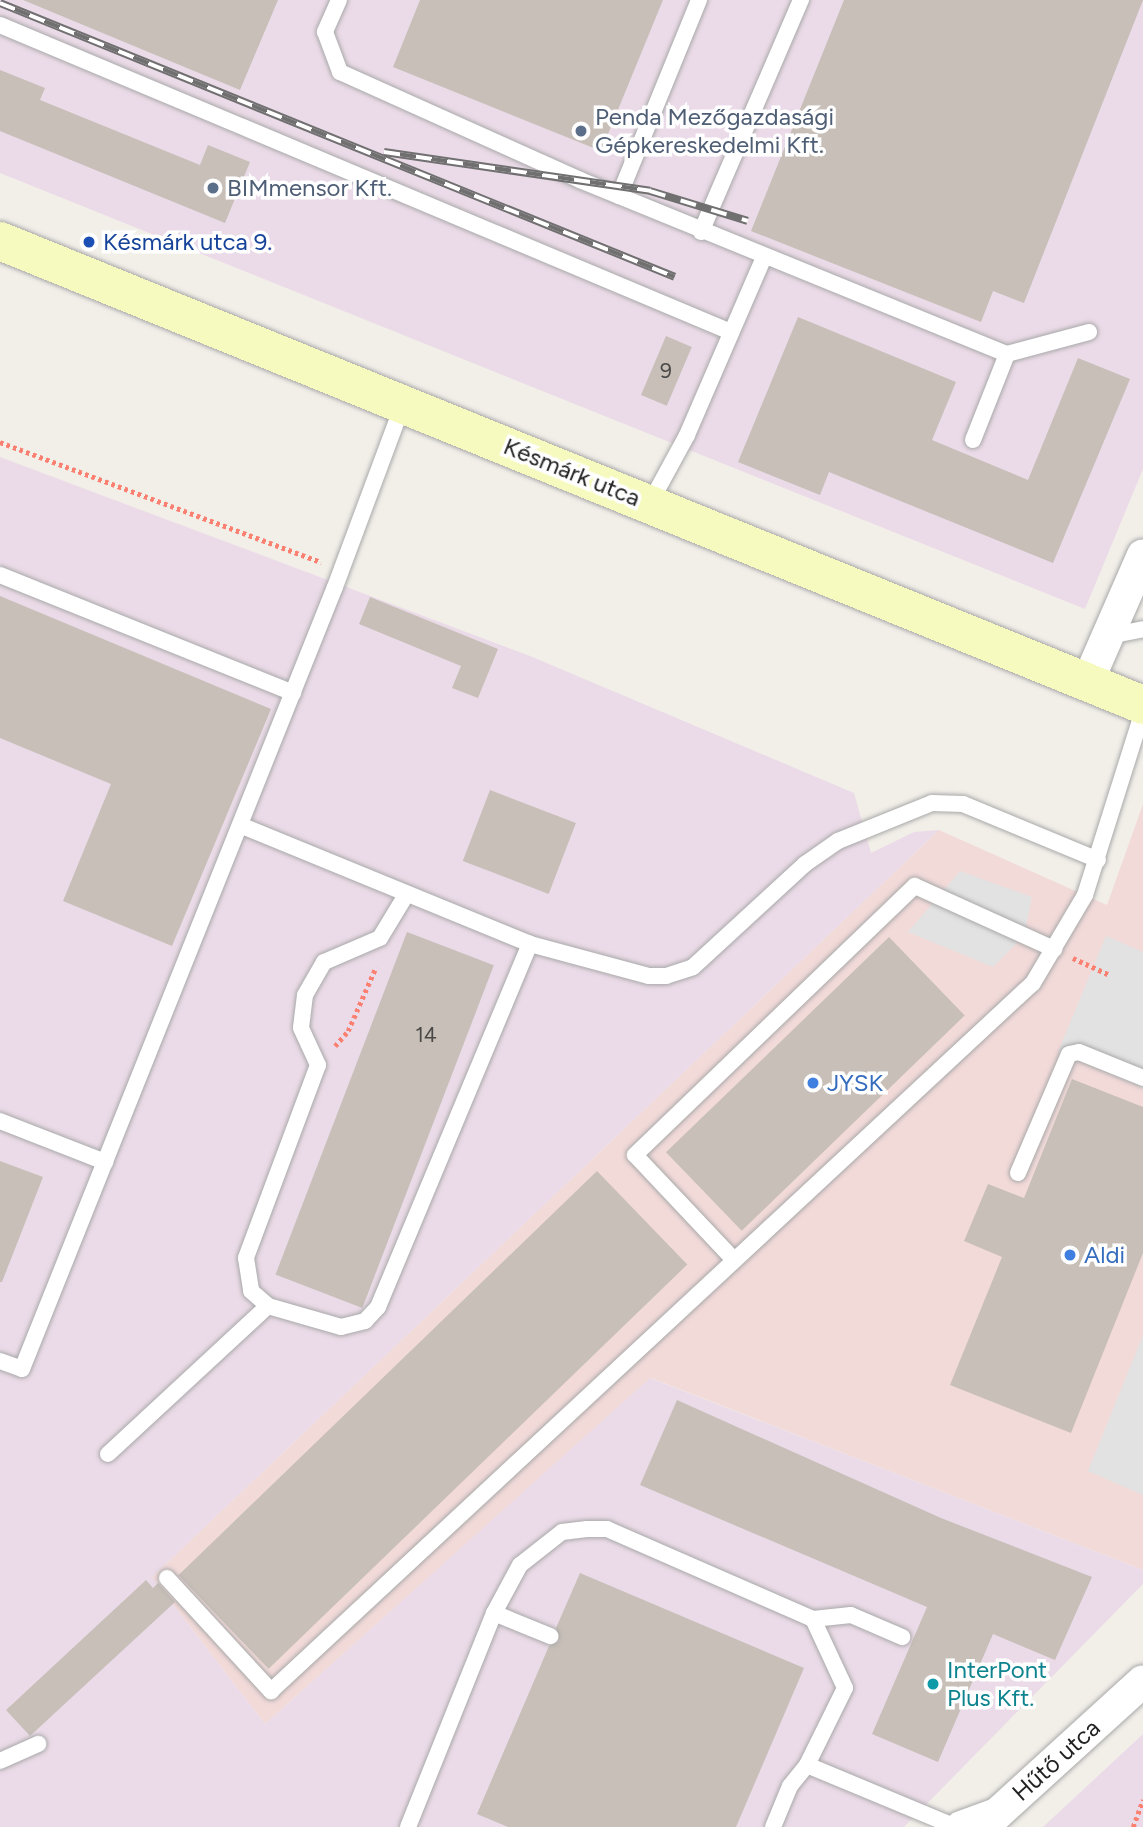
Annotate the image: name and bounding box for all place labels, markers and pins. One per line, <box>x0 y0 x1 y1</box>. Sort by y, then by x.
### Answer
place label: Penda Mezőgazdasági Gépkereskedelmi Kft. <box>595 103 834 159</box>
marker: Penda Mezőgazdasági Gépkereskedelmi Kft. <box>573 123 589 139</box>
place label: BIMmensor Kft. <box>227 174 392 202</box>
marker: BIMmensor Kft. <box>205 180 221 196</box>
place label: Késmárk utca 9. <box>103 228 272 256</box>
marker: Késmárk utca 9. <box>81 234 97 250</box>
place label: JYSK <box>827 1069 883 1097</box>
marker: JYSK <box>805 1075 821 1091</box>
place label: Aldi <box>1084 1241 1125 1269</box>
marker: Aldi <box>1062 1247 1078 1263</box>
place label: InterPont Plus Kft. <box>947 1656 1047 1712</box>
marker: InterPont Plus Kft. <box>925 1676 941 1692</box>

